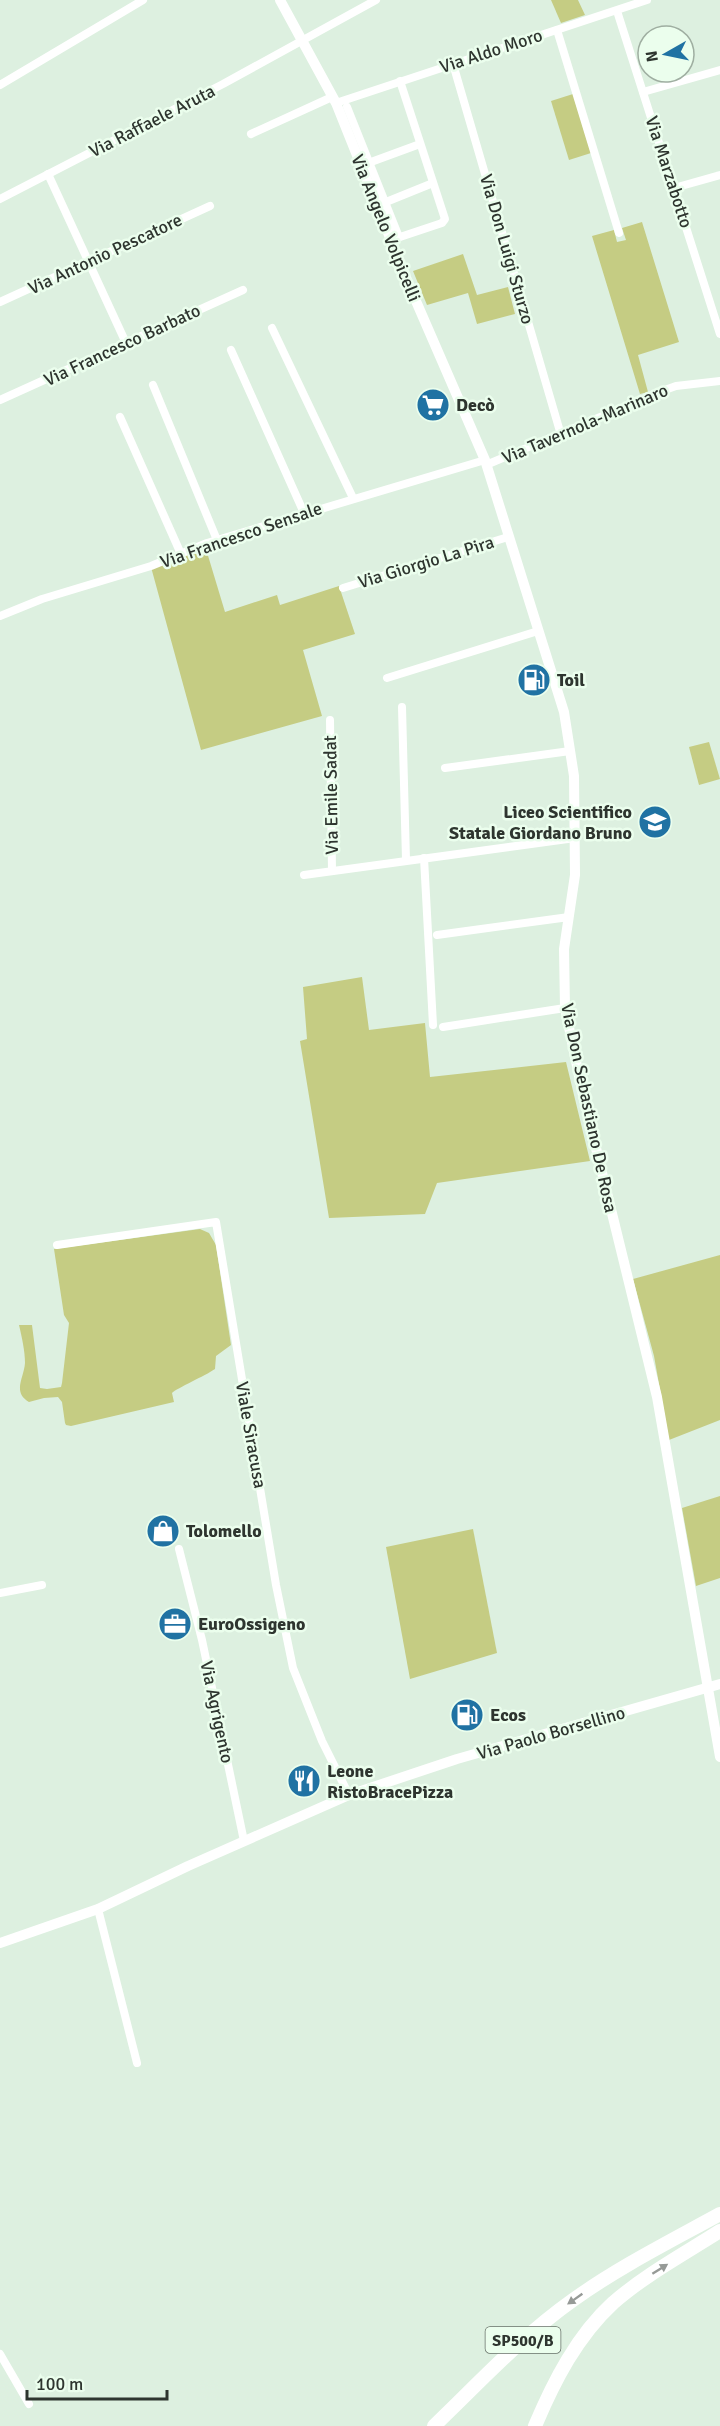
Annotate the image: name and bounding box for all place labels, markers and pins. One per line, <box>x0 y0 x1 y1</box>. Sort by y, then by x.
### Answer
supermarket icon: Decò <box>415 387 451 423</box>
place label: Decò <box>456 394 495 416</box>
fuel station icon: Toil <box>516 662 552 698</box>
place label: Toil <box>557 669 585 691</box>
place label: Liceo Scientifico Statale Giordano Bruno <box>449 801 632 844</box>
school or university icon: Liceo Scientifico Statale Giordano Bruno <box>637 804 673 840</box>
shop icon: Tolomello <box>145 1513 181 1549</box>
place label: Tolomello <box>186 1520 262 1542</box>
office icon: EuroOssigeno <box>157 1606 193 1642</box>
place label: EuroOssigeno <box>198 1613 305 1635</box>
fuel station icon: Ecos <box>449 1697 485 1733</box>
place label: Ecos <box>490 1704 526 1726</box>
place label: Leone RistoBracePizza <box>327 1760 453 1803</box>
restaurant icon: Leone RistoBracePizza <box>286 1763 322 1799</box>

